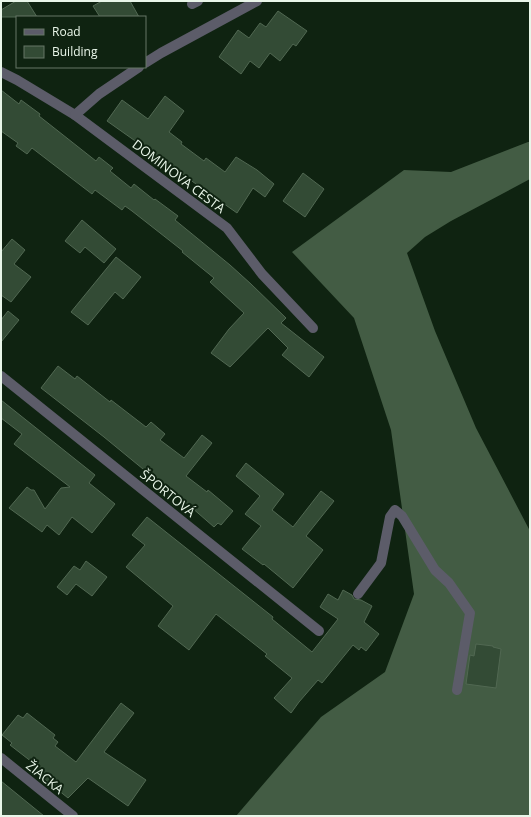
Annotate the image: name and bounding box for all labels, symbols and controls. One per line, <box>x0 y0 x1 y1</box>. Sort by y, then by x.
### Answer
legend <box>16 16 146 68</box>
text: Road <box>52 23 81 40</box>
text: Building <box>52 43 98 60</box>
street label: DOMINOVA CESTA <box>129 135 230 217</box>
street label: ŠPORTOVÁ <box>137 465 200 521</box>
street label: ŽIACKA <box>22 756 68 798</box>

